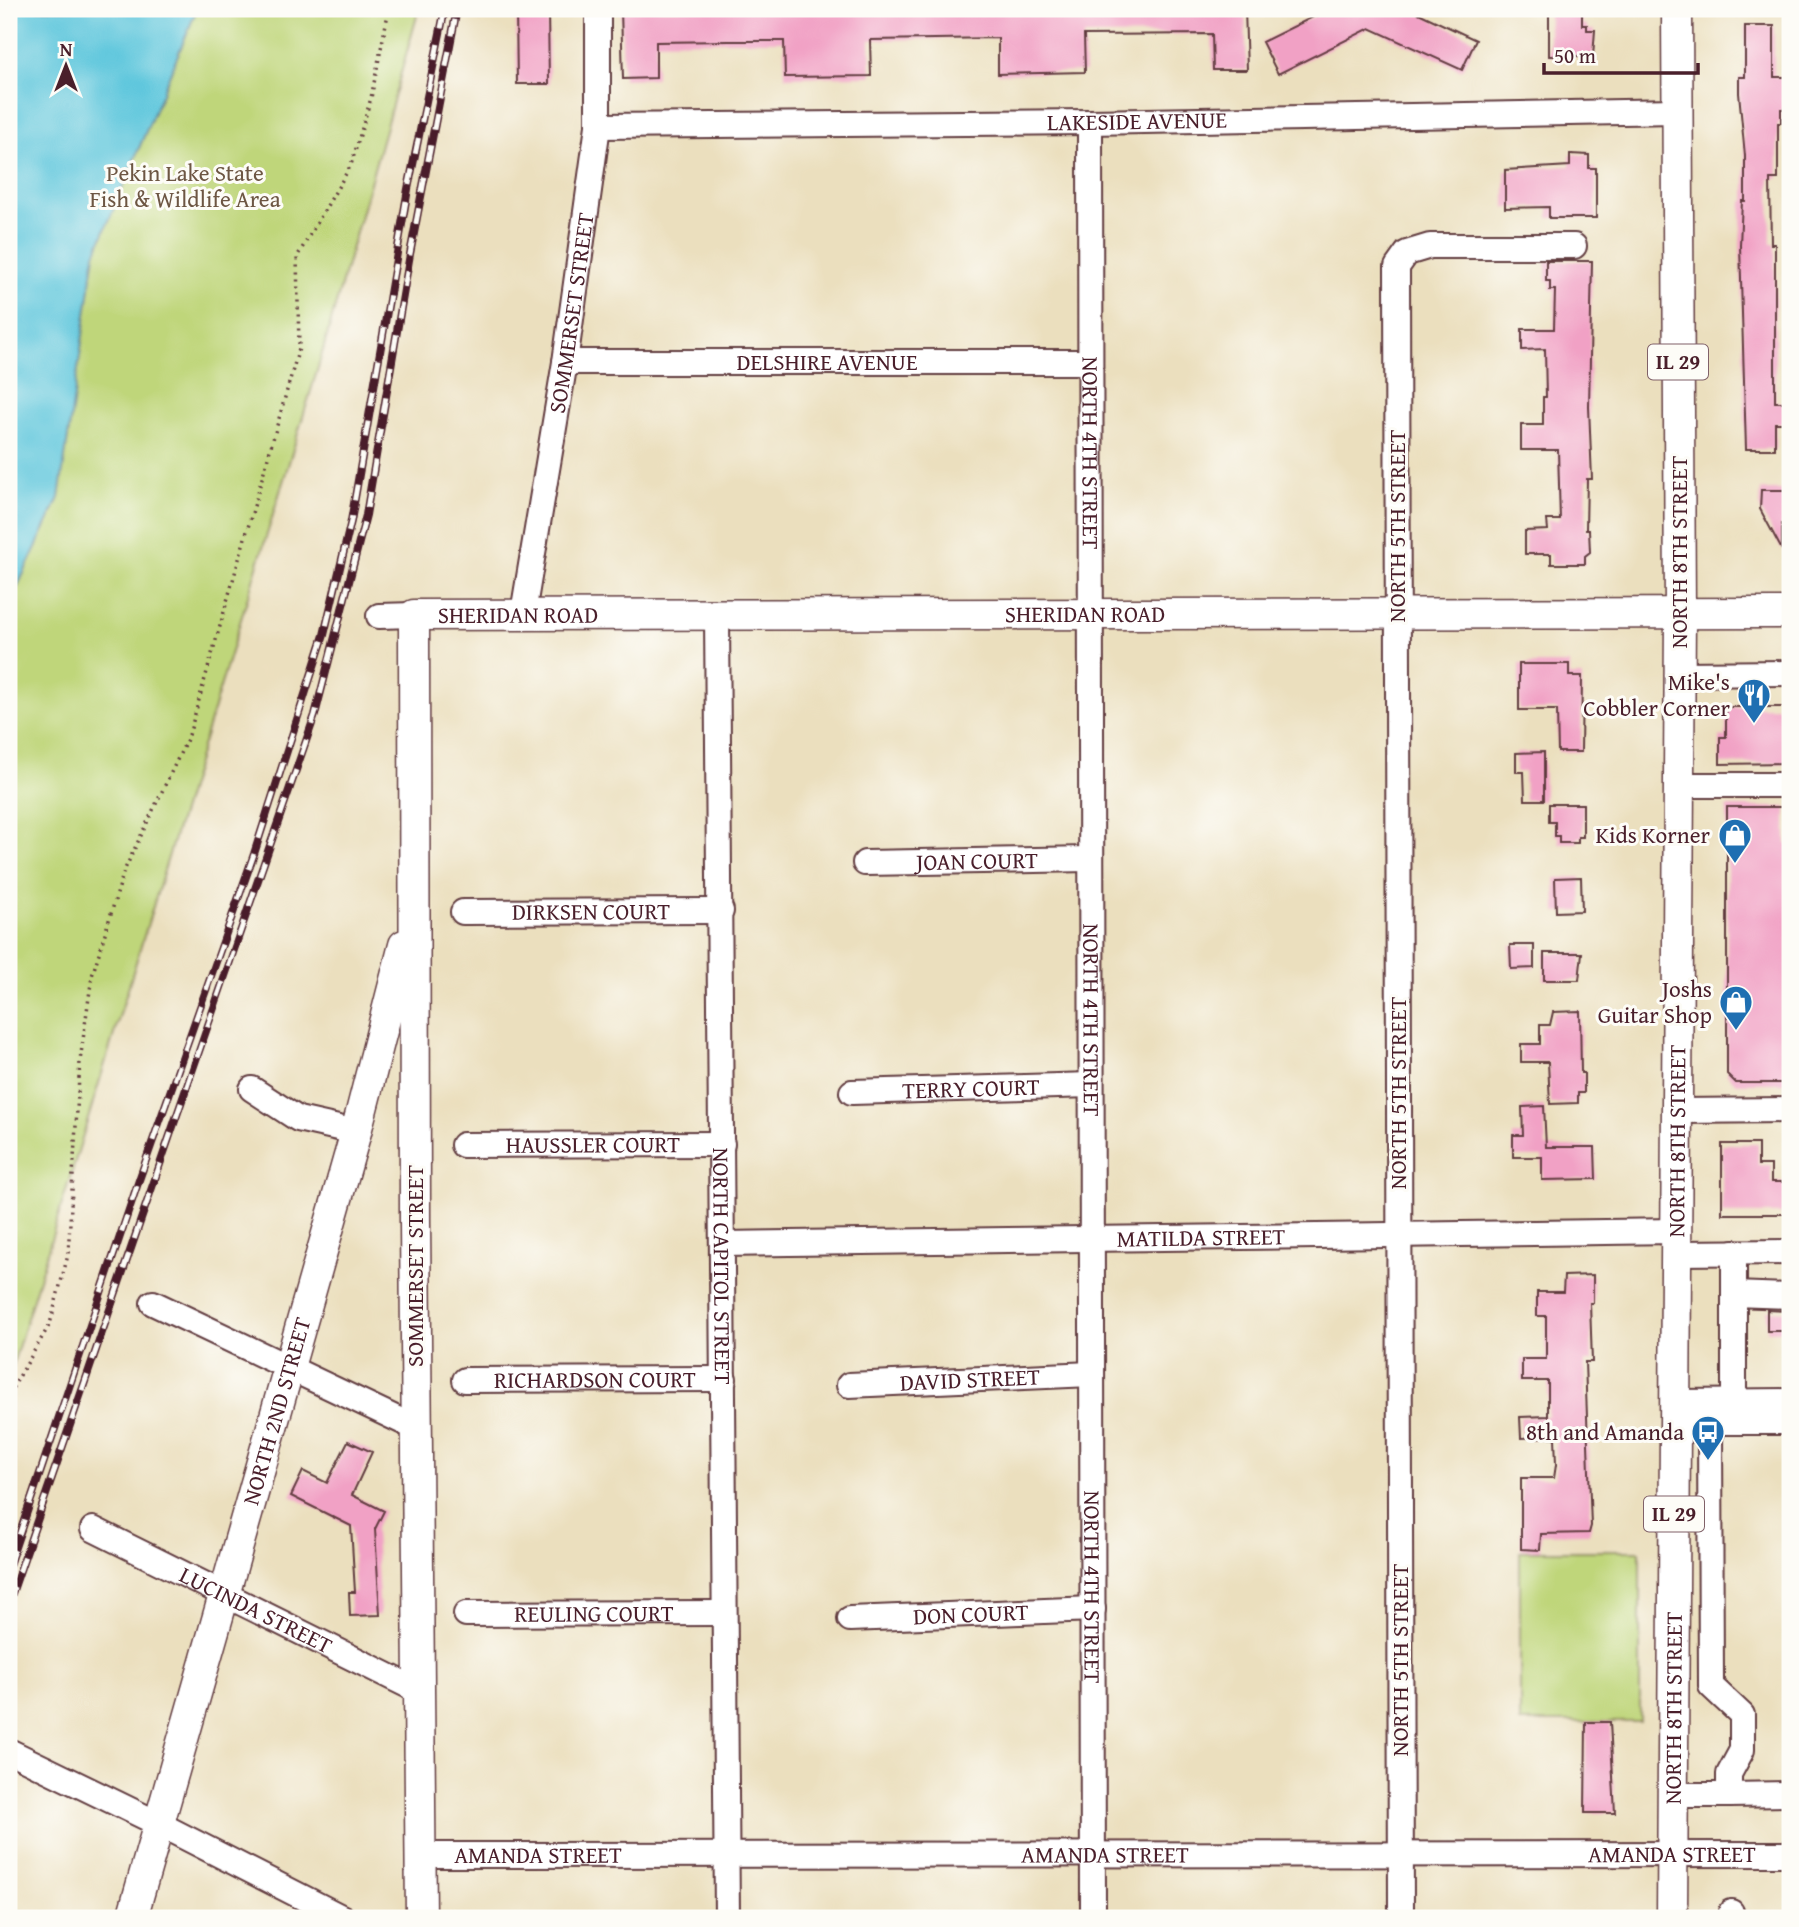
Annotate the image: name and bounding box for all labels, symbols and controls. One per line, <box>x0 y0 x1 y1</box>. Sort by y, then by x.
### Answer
north arrow <box>32 32 102 102</box>
scale bar <box>1544 32 1698 76</box>
text: N <box>60 35 73 63</box>
text: 50 m <box>1554 40 1596 71</box>
street label: LAKESIDE AVENUE <box>1047 102 1227 138</box>
park label: Pekin Lake State Fish & Wildlife Area <box>89 156 281 215</box>
street label: SOMMERSET STREET <box>540 210 602 416</box>
road number: IL 29 <box>1648 344 1708 380</box>
street label: DELSHIRE AVENUE <box>736 345 918 378</box>
street label: NORTH 4TH STREET <box>1074 356 1108 550</box>
street label: NORTH 5TH STREET <box>1380 429 1413 622</box>
street label: NORTH 8TH STREET <box>1662 455 1695 648</box>
street label: SHERIDAN ROAD <box>1005 597 1165 630</box>
street label: SHERIDAN ROAD <box>438 598 598 631</box>
place label: Mike's Cobbler Corner <box>1583 665 1731 724</box>
restaurant icon: Mike's Cobbler Corner <box>1735 676 1773 725</box>
shop icon: Kids Korner <box>1716 816 1754 865</box>
place label: Kids Korner <box>1595 818 1711 851</box>
street label: JOAN COURT <box>913 843 1038 878</box>
street label: DIRKSEN COURT <box>512 894 670 928</box>
street label: NORTH 4TH STREET <box>1075 923 1109 1117</box>
place label: Joshs Guitar Shop <box>1598 972 1712 1031</box>
shop icon: Joshs Guitar Shop <box>1717 983 1755 1032</box>
street label: NORTH 5TH STREET <box>1381 996 1414 1189</box>
street label: NORTH 8TH STREET <box>1659 1044 1693 1238</box>
street label: TERRY COURT <box>902 1070 1040 1107</box>
street label: HAUSSLER COURT <box>506 1127 680 1161</box>
street label: NORTH CAPITOL STREET <box>705 1147 740 1385</box>
street label: SOMMERSET STREET <box>398 1165 431 1367</box>
street label: MATILDA STREET <box>1116 1219 1286 1255</box>
street label: NORTH 2ND STREET <box>234 1313 318 1509</box>
street label: DAVID STREET <box>899 1359 1041 1399</box>
street label: RICHARDSON COURT <box>494 1362 696 1396</box>
bus stop icon: 8th and Amanda <box>1689 1413 1727 1462</box>
place label: 8th and Amanda <box>1526 1415 1684 1448</box>
street label: NORTH 4TH STREET <box>1076 1490 1110 1684</box>
road number: IL 29 <box>1644 1496 1704 1532</box>
street label: LUCINDA STREET <box>174 1558 338 1662</box>
street label: NORTH 5TH STREET <box>1383 1563 1416 1756</box>
street label: DON COURT <box>913 1595 1029 1632</box>
street label: REULING COURT <box>514 1596 674 1630</box>
street label: NORTH 8TH STREET <box>1656 1611 1690 1805</box>
street label: AMANDA STREET <box>1021 1837 1189 1871</box>
street label: AMANDA STREET <box>1588 1837 1756 1870</box>
street label: AMANDA STREET <box>454 1838 622 1871</box>

